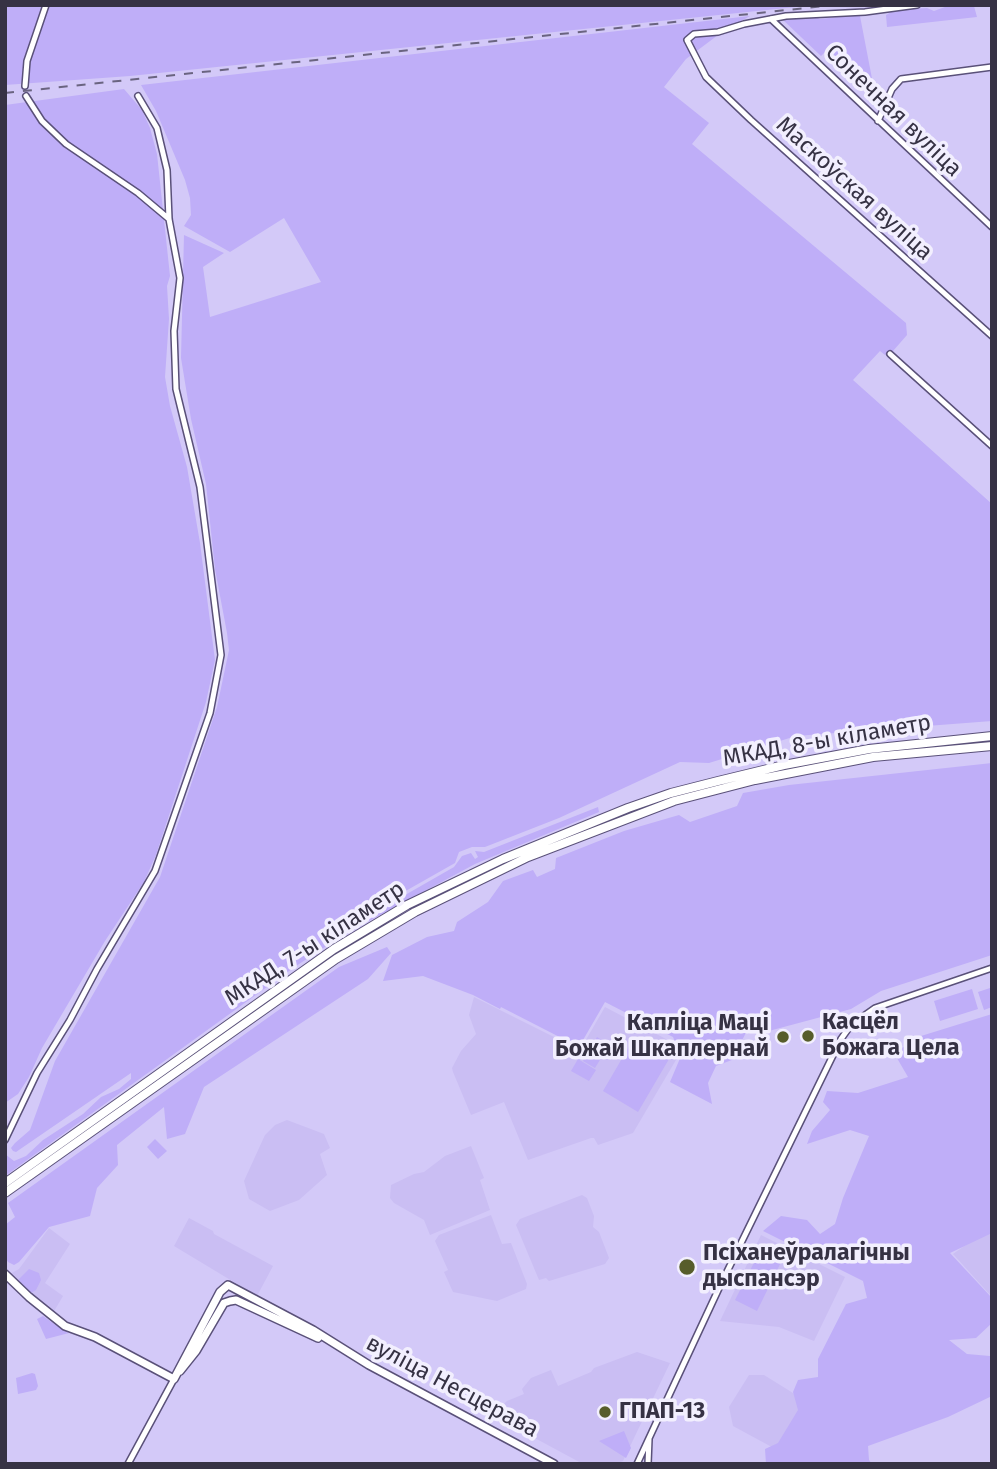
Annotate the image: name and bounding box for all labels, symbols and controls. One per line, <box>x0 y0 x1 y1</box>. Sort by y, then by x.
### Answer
street label: Сонечная вуліца <box>819 39 967 183</box>
street label: Маскоўская вуліца <box>770 112 938 266</box>
street label: МКАД, 8-ы кіламетр <box>721 709 933 773</box>
street label: МКАД, 7-ы кіламетр <box>220 876 410 1012</box>
place label: Касцёл Божага Цела <box>822 1009 960 1063</box>
place label: Капліца Маці Божай Шкаплернай <box>555 1010 769 1064</box>
marker: Касцёл Божага Цела <box>800 1028 816 1044</box>
marker: Капліца Маці Божай Шкаплернай <box>775 1029 791 1045</box>
place label: Псіханеўралагічны дыспансэр <box>703 1240 910 1294</box>
marker: Псіханеўралагічны дыспансэр <box>677 1257 697 1277</box>
street label: вуліца Несцерава <box>361 1330 543 1444</box>
place label: ГПАП-13 <box>619 1398 705 1426</box>
marker: ГПАП-13 <box>597 1404 613 1420</box>

